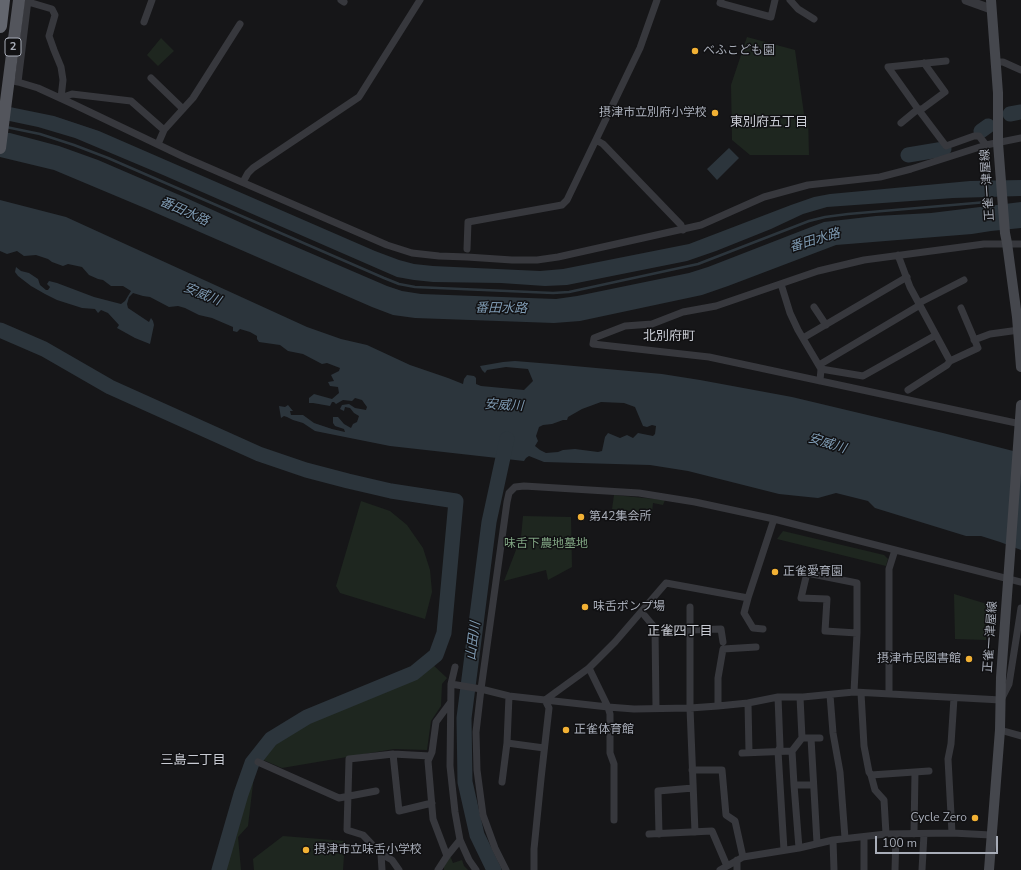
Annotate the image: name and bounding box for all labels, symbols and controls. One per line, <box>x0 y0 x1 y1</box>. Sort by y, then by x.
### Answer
road number: 2 <box>5 38 21 56</box>
place label: べふこども園 <box>703 44 775 58</box>
marker: べふこども園 <box>690 46 700 56</box>
place label: 摂津市立別府小学校 <box>599 106 707 120</box>
marker: 摂津市立別府小学校 <box>710 108 720 118</box>
district label: 東別府五丁目 <box>730 115 808 131</box>
street label: 正雀一津屋線 <box>978 149 998 221</box>
water label: 番田水路 <box>157 194 211 230</box>
water label: 番田水路 <box>788 226 842 256</box>
water label: 安威川 <box>181 280 223 310</box>
water label: 番田水路 <box>475 301 527 317</box>
district label: 北別府町 <box>643 329 695 345</box>
water label: 安威川 <box>484 397 524 415</box>
water label: 安威川 <box>806 431 848 457</box>
place label: 第42集会所 <box>589 510 651 524</box>
marker: 第42集会所 <box>576 512 586 522</box>
park label: 味舌下農地墓地 <box>504 537 588 551</box>
place label: 正雀愛育園 <box>783 565 843 579</box>
marker: 正雀愛育園 <box>770 567 780 577</box>
place label: 味舌ポンプ場 <box>593 600 665 614</box>
street label: 正雀一津屋線 <box>981 601 1001 673</box>
marker: 味舌ポンプ場 <box>580 602 590 612</box>
water label: 山田川 <box>464 621 484 661</box>
district label: 正雀四丁目 <box>648 624 712 640</box>
place label: 摂津市民図書館 <box>877 652 961 666</box>
marker: 摂津市民図書館 <box>964 654 974 664</box>
place label: 正雀体育館 <box>574 723 634 737</box>
marker: 正雀体育館 <box>561 725 571 735</box>
district label: 三島二丁目 <box>161 753 225 769</box>
place label: Cycle Zero <box>910 811 967 825</box>
marker: Cycle Zero <box>970 813 980 823</box>
scale bar <box>877 828 1000 854</box>
text: 100 m <box>882 835 917 851</box>
place label: 摂津市立味舌小学校 <box>314 843 422 857</box>
marker: 摂津市立味舌小学校 <box>301 845 311 855</box>

